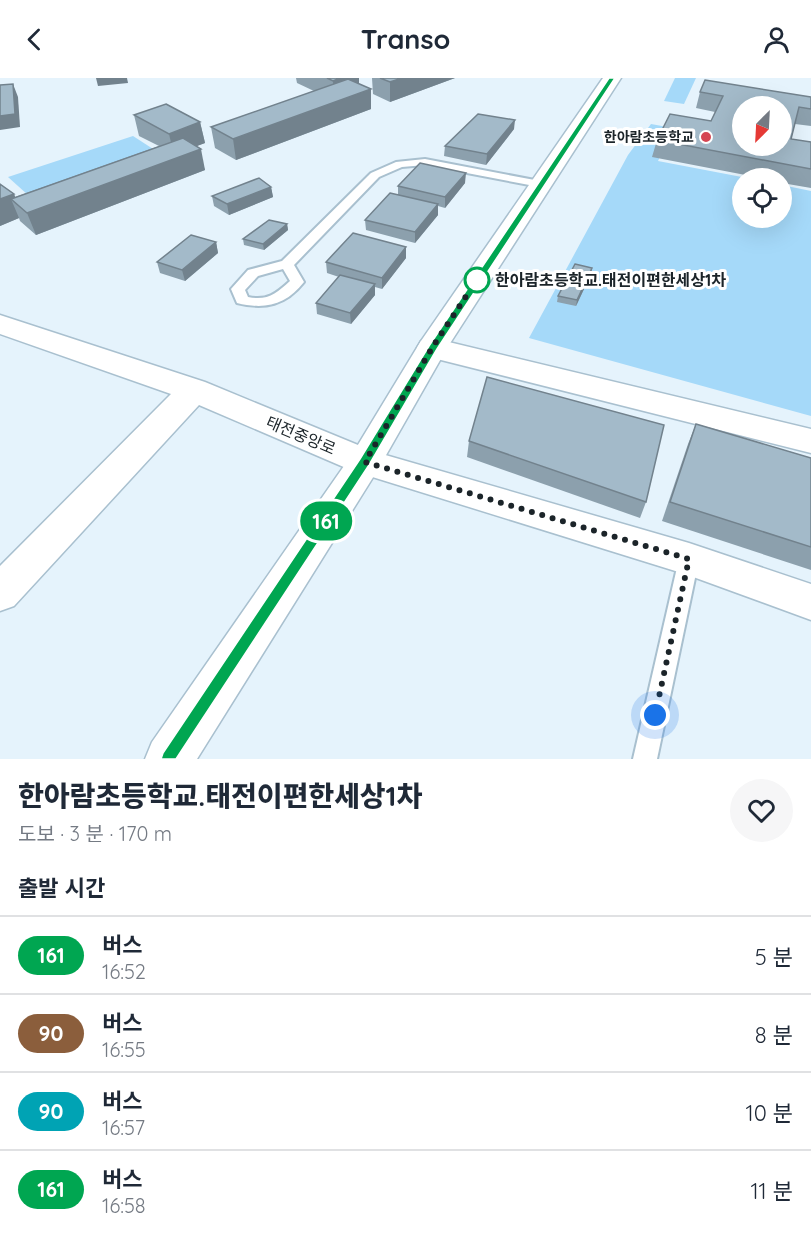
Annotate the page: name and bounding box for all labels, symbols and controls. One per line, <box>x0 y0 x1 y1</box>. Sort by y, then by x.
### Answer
text: Transo <box>361 22 450 56</box>
icon: back <box>18 23 51 56</box>
icon: person <box>760 23 793 56</box>
north arrow <box>732 96 792 156</box>
map controls <box>732 96 792 228</box>
place label: 한아람초등학교 <box>604 128 694 146</box>
marker: 한아람초등학교 <box>699 130 713 144</box>
button: locate <box>732 168 792 228</box>
marker: 한아람초등학교.태전이편한세상1차 <box>464 267 490 293</box>
place label: 한아람초등학교.태전이편한세상1차 <box>495 270 726 290</box>
street label: 태전중앙로 <box>263 411 339 459</box>
line badge: 161 <box>292 502 360 540</box>
text: 161 <box>312 508 340 534</box>
your location <box>640 700 670 730</box>
text: 한아람초등학교.태전이편한세상1차 <box>18 778 422 813</box>
button: heart <box>730 779 793 842</box>
text: 도보 · 3 분 · 170 m <box>18 821 172 846</box>
text: 출발 시간 <box>18 874 105 902</box>
text: 버스 <box>102 931 142 959</box>
text: 161 <box>37 942 65 968</box>
text: 5 분 <box>755 943 793 971</box>
text: 16:52 <box>102 959 146 984</box>
text: 버스 <box>102 1009 142 1037</box>
text: 90 <box>39 1020 63 1046</box>
text: 8 분 <box>755 1021 793 1049</box>
text: 16:55 <box>102 1037 146 1062</box>
text: 버스 <box>102 1087 142 1115</box>
text: 90 <box>39 1098 63 1124</box>
text: 10 분 <box>746 1099 793 1127</box>
text: 16:57 <box>102 1115 145 1140</box>
text: 버스 <box>102 1165 142 1193</box>
text: 161 <box>37 1176 65 1202</box>
text: 11 분 <box>750 1177 793 1205</box>
text: 16:58 <box>102 1193 146 1218</box>

